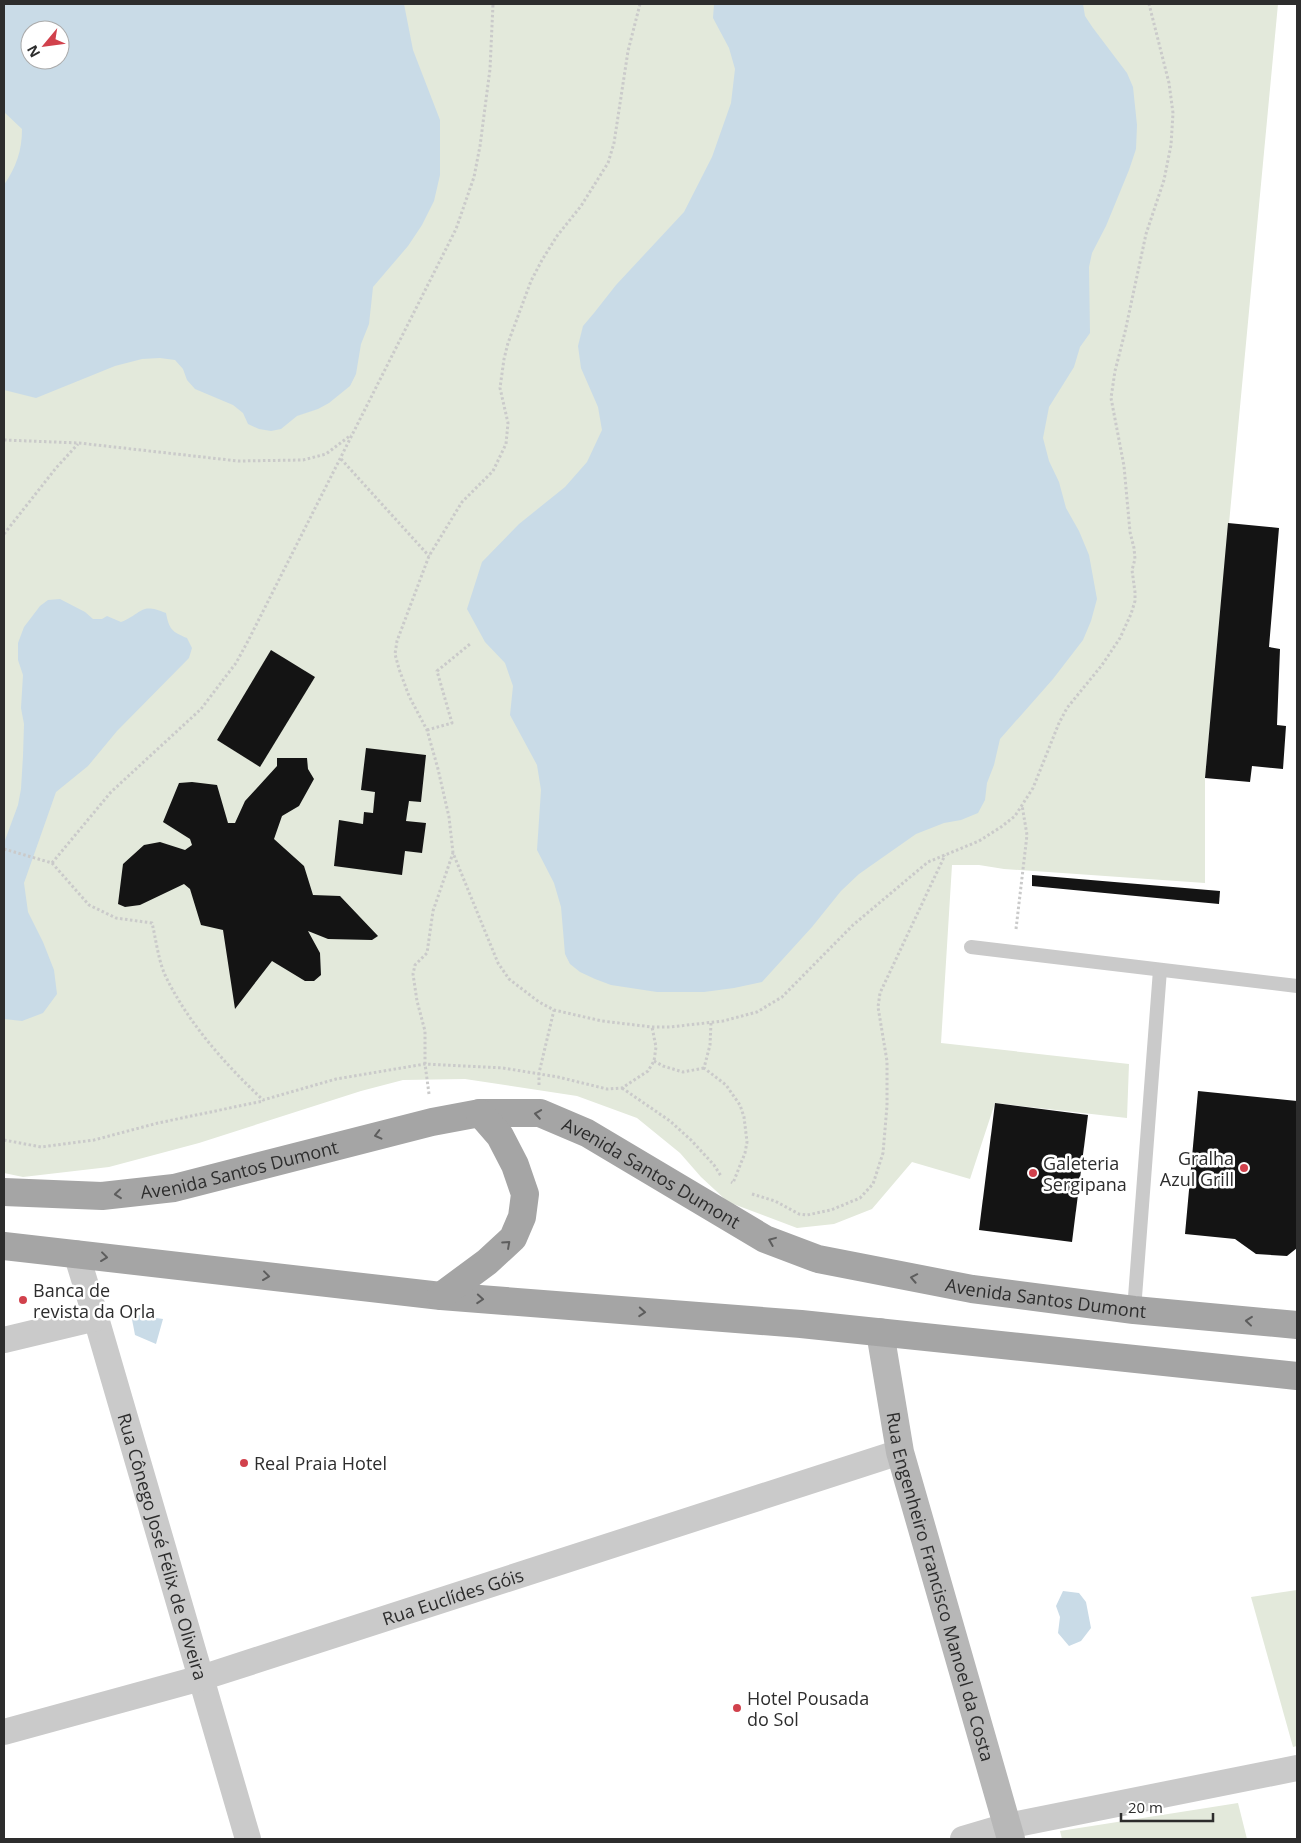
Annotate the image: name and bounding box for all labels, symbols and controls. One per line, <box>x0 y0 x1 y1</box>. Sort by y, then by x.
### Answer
north arrow <box>20 20 70 70</box>
text: N <box>22 42 44 61</box>
one-way arrow <box>534 1110 543 1120</box>
street label: Avenida Santos Dumont <box>558 1112 745 1234</box>
one-way arrow <box>375 1130 383 1140</box>
street label: Avenida Santos Dumont <box>139 1135 340 1204</box>
place label: Gralha Azul Grill <box>1160 1146 1234 1191</box>
place label: Galeteria Sergipana <box>1043 1151 1127 1196</box>
marker: Gralha Azul Grill <box>1238 1162 1250 1174</box>
marker: Galeteria Sergipana <box>1027 1167 1039 1179</box>
one-way arrow <box>114 1188 122 1199</box>
one-way arrow <box>768 1237 777 1248</box>
one-way arrow <box>501 1241 510 1250</box>
one-way arrow <box>101 1251 109 1262</box>
one-way arrow <box>262 1270 270 1281</box>
street label: Avenida Santos Dumont <box>944 1272 1147 1323</box>
one-way arrow <box>910 1273 919 1284</box>
place label: Banca de revista da Orla <box>33 1278 155 1323</box>
marker: Banca de revista da Orla <box>17 1294 29 1306</box>
one-way arrow <box>476 1294 484 1305</box>
one-way arrow <box>638 1306 646 1317</box>
one-way arrow <box>1244 1316 1252 1327</box>
street label: Rua Cônego José Félix de Oliveira <box>112 1410 213 1683</box>
street label: Rua Engenheiro Francisco Manoel da Costa <box>882 1410 1000 1764</box>
place label: Real Praia Hotel <box>254 1451 387 1475</box>
marker: Real Praia Hotel <box>238 1457 250 1469</box>
street label: Rua Euclídes Góis <box>379 1563 527 1631</box>
place label: Hotel Pousada do Sol <box>747 1686 869 1731</box>
marker: Hotel Pousada do Sol <box>731 1702 743 1714</box>
scale bar <box>1121 1790 1214 1822</box>
text: 20 m <box>1128 1797 1163 1817</box>

